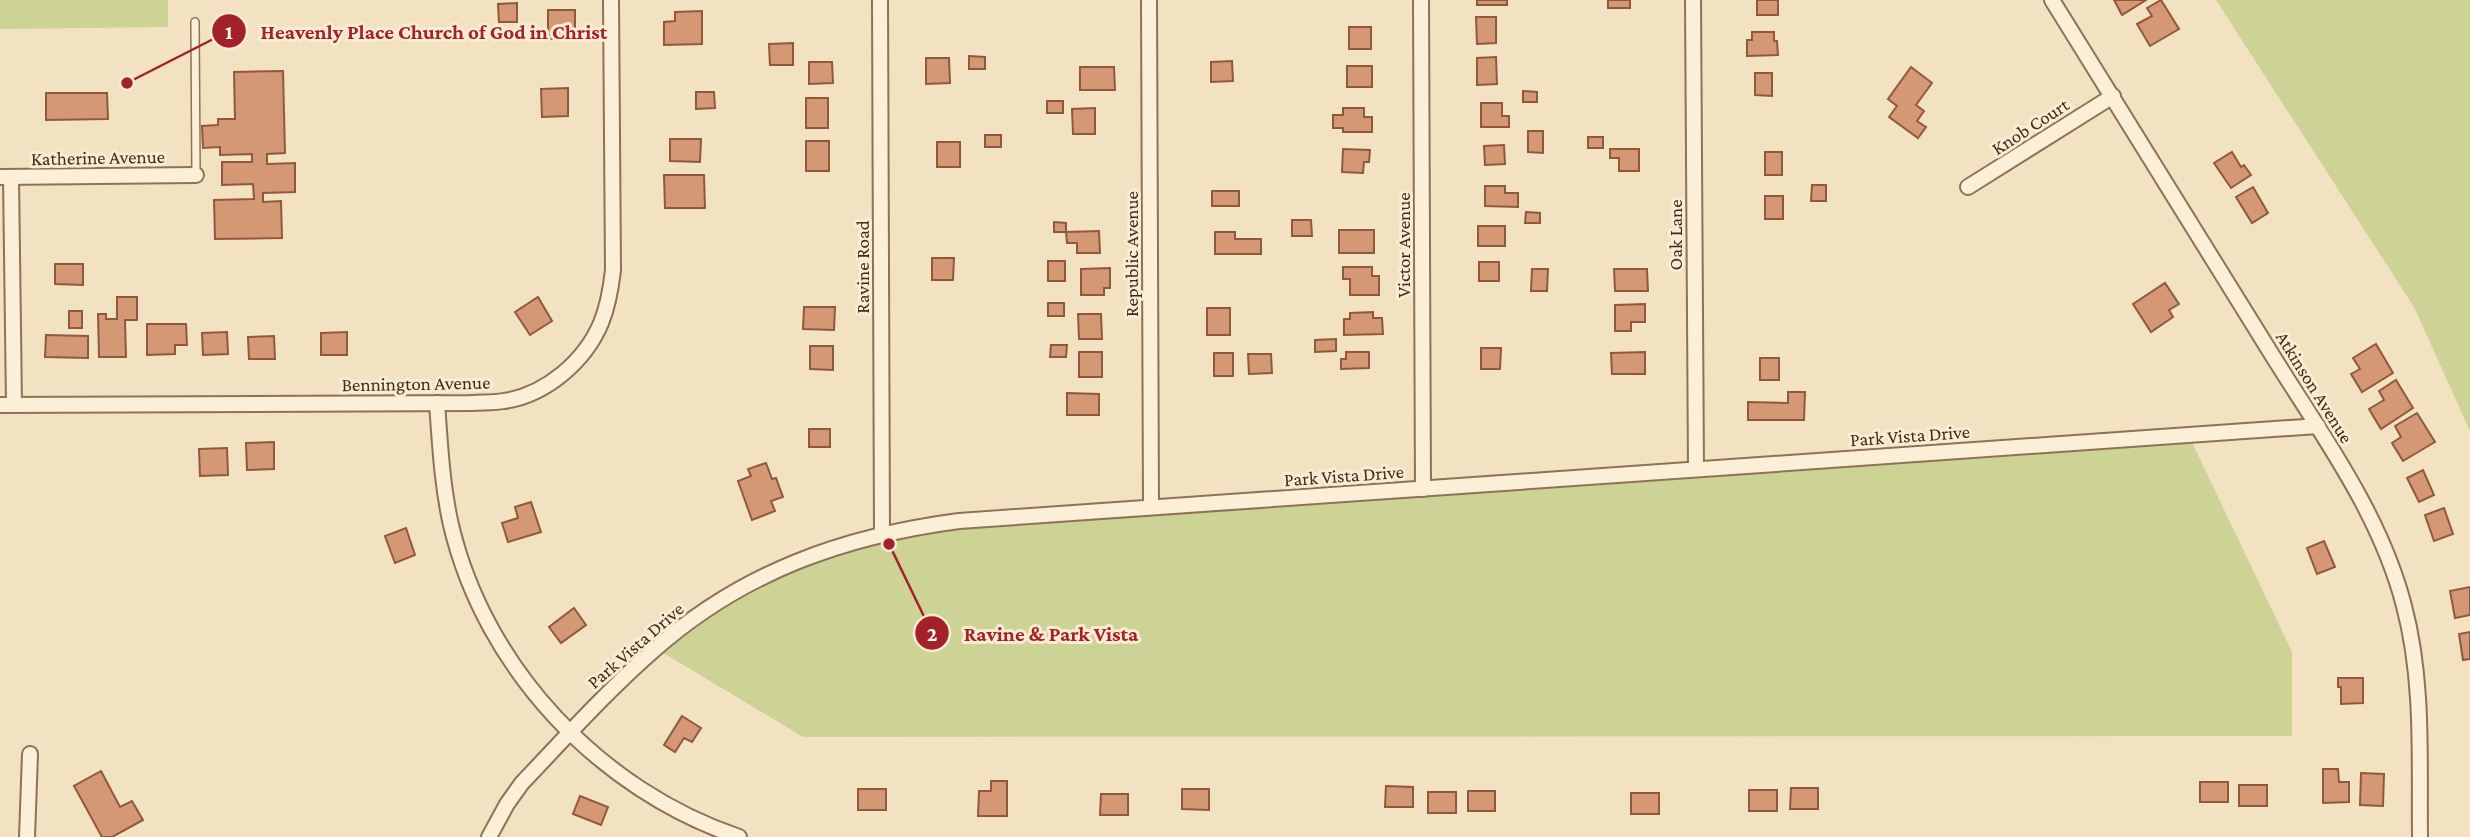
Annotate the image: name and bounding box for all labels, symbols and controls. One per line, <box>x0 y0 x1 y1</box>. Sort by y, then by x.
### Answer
callout: Heavenly Place Church of God in Christ <box>212 10 621 52</box>
text: 1 <box>225 20 233 44</box>
text: Heavenly Place Church of God in Christ <box>261 20 608 44</box>
street label: Knob Court <box>1988 93 2073 159</box>
street label: Katherine Avenue <box>31 146 165 169</box>
street label: Republic Avenue <box>1121 191 1142 317</box>
street label: Victor Avenue <box>1393 192 1414 298</box>
street label: Oak Lane <box>1665 200 1686 271</box>
street label: Ravine Road <box>852 220 873 314</box>
street label: Atkinson Avenue <box>2272 328 2357 447</box>
street label: Bennington Avenue <box>341 372 491 395</box>
street label: Park Vista Drive <box>1849 421 1971 450</box>
street label: Park Vista Drive <box>1283 461 1405 490</box>
street label: Park Vista Drive <box>583 598 688 693</box>
callout: Ravine & Park Vista <box>914 612 1152 654</box>
text: 2 <box>927 622 938 646</box>
text: Ravine & Park Vista <box>964 622 1139 646</box>

